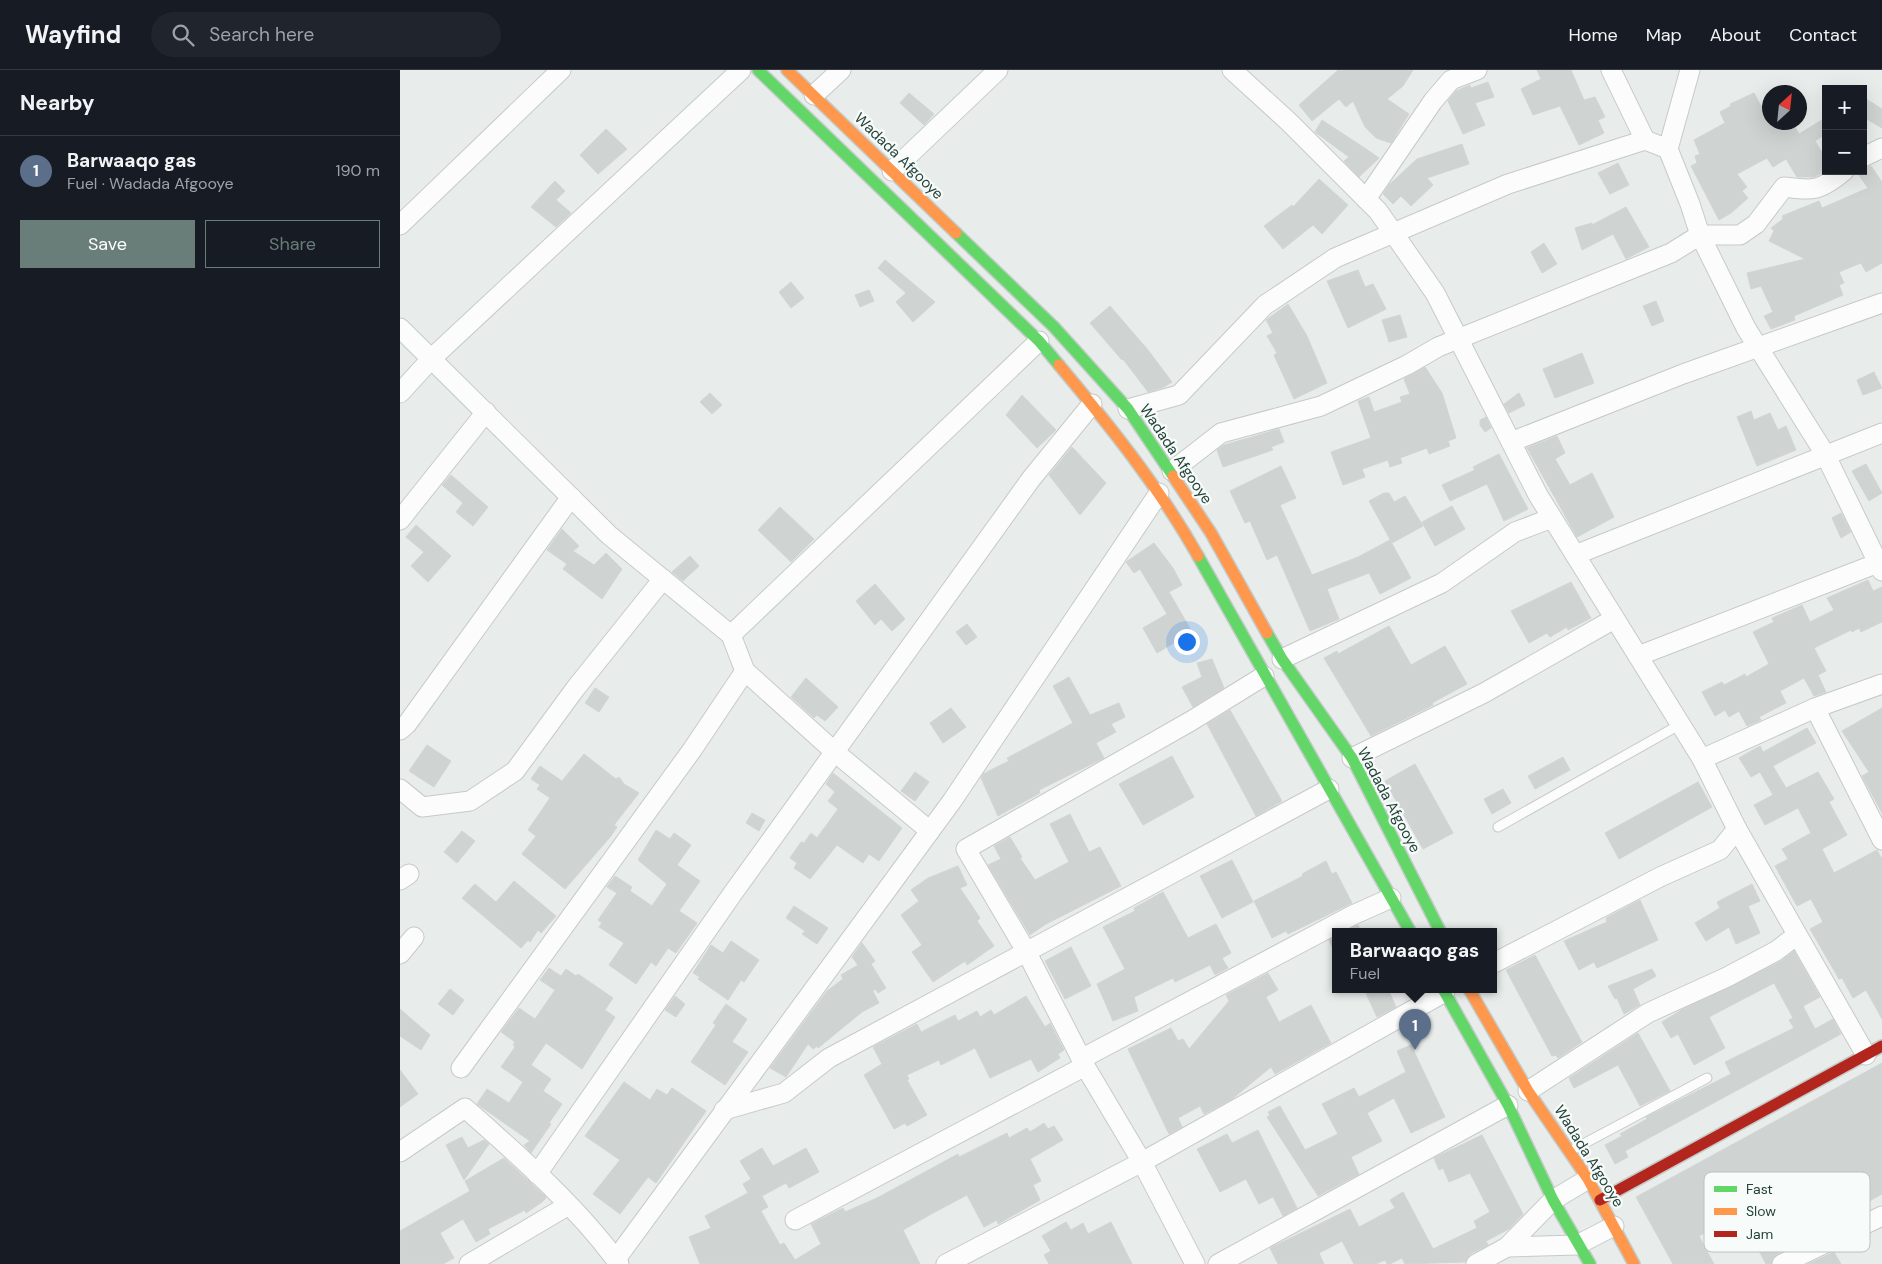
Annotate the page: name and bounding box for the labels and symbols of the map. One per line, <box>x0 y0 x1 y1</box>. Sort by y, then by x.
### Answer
north arrow <box>1762 85 1807 130</box>
street label: Wadada Afgooye <box>850 108 948 204</box>
street label: Wadada Afgooye <box>1135 400 1217 508</box>
your location <box>1174 629 1200 655</box>
street label: Wadada Afgooye <box>1353 744 1425 856</box>
pin: 1 <box>1399 1009 1431 1050</box>
street label: Wadada Afgooye <box>1550 1101 1628 1211</box>
legend <box>1704 1172 1870 1252</box>
text: Fast <box>1746 1180 1773 1198</box>
text: Slow <box>1746 1202 1776 1220</box>
text: Jam <box>1746 1225 1773 1243</box>

